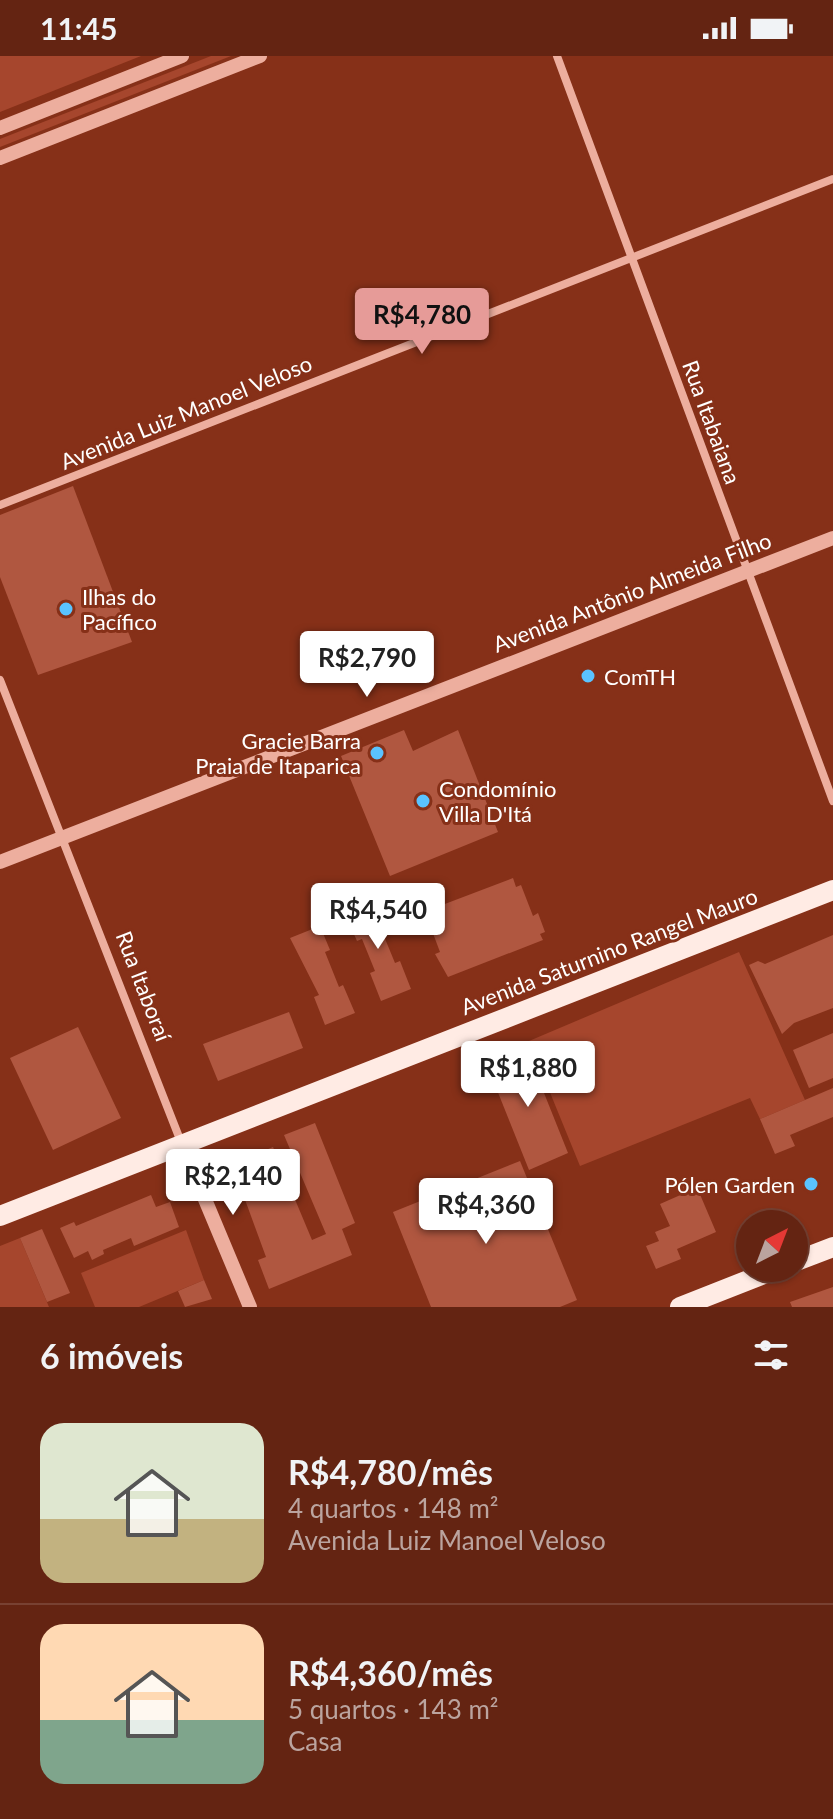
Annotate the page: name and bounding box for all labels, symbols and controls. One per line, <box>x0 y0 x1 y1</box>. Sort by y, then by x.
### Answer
text: 11:45 <box>40 10 117 46</box>
pin: R$4,780 <box>348 288 496 356</box>
text: R$4,780 <box>373 298 471 330</box>
street label: Avenida Luiz Manoel Veloso <box>56 349 316 475</box>
street label: Rua Itabaiana <box>677 357 747 487</box>
street label: Avenida Antônio Almeida Filho <box>489 526 775 658</box>
place label: Ilhas do Pacífico <box>82 583 157 635</box>
marker: Ilhas do Pacífico <box>57 600 75 618</box>
pin: R$2,790 <box>293 631 441 699</box>
text: R$2,790 <box>318 641 416 673</box>
place label: ComTH <box>604 663 676 690</box>
marker: ComTH <box>579 667 597 685</box>
place label: Gracie Barra Praia de Itaparica <box>195 727 361 779</box>
marker: Gracie Barra Praia de Itaparica <box>368 744 386 762</box>
place label: Condomínio Villa D'Itá <box>439 775 556 827</box>
marker: Condomínio Villa D'Itá <box>414 792 432 810</box>
street label: Avenida Saturnino Rangel Mauro <box>457 882 761 1020</box>
pin: R$4,540 <box>304 883 452 951</box>
text: R$4,540 <box>329 893 427 925</box>
street label: Rua Itaboraí <box>111 927 178 1045</box>
pin: R$1,880 <box>454 1041 602 1109</box>
text: R$1,880 <box>479 1051 577 1083</box>
pin: R$2,140 <box>159 1149 307 1217</box>
text: R$2,140 <box>184 1159 282 1191</box>
place label: Pólen Garden <box>664 1171 795 1198</box>
marker: Pólen Garden <box>802 1175 820 1193</box>
pin: R$4,360 <box>412 1178 560 1246</box>
text: R$4,360 <box>437 1188 535 1220</box>
north arrow <box>736 1210 808 1282</box>
map controls <box>736 1210 808 1282</box>
icon: filters <box>749 1333 793 1377</box>
text: 6 imóveis <box>40 1335 183 1376</box>
text: R$4,780/mês <box>288 1451 493 1492</box>
icon: home <box>104 1455 200 1551</box>
text: 4 quartos · 148 m² <box>288 1492 498 1524</box>
text: Avenida Luiz Manoel Veloso <box>288 1524 606 1556</box>
text: R$4,360/mês <box>288 1652 493 1693</box>
icon: home <box>104 1656 200 1752</box>
text: 5 quartos · 143 m² <box>288 1693 498 1725</box>
text: Casa <box>288 1725 342 1757</box>

